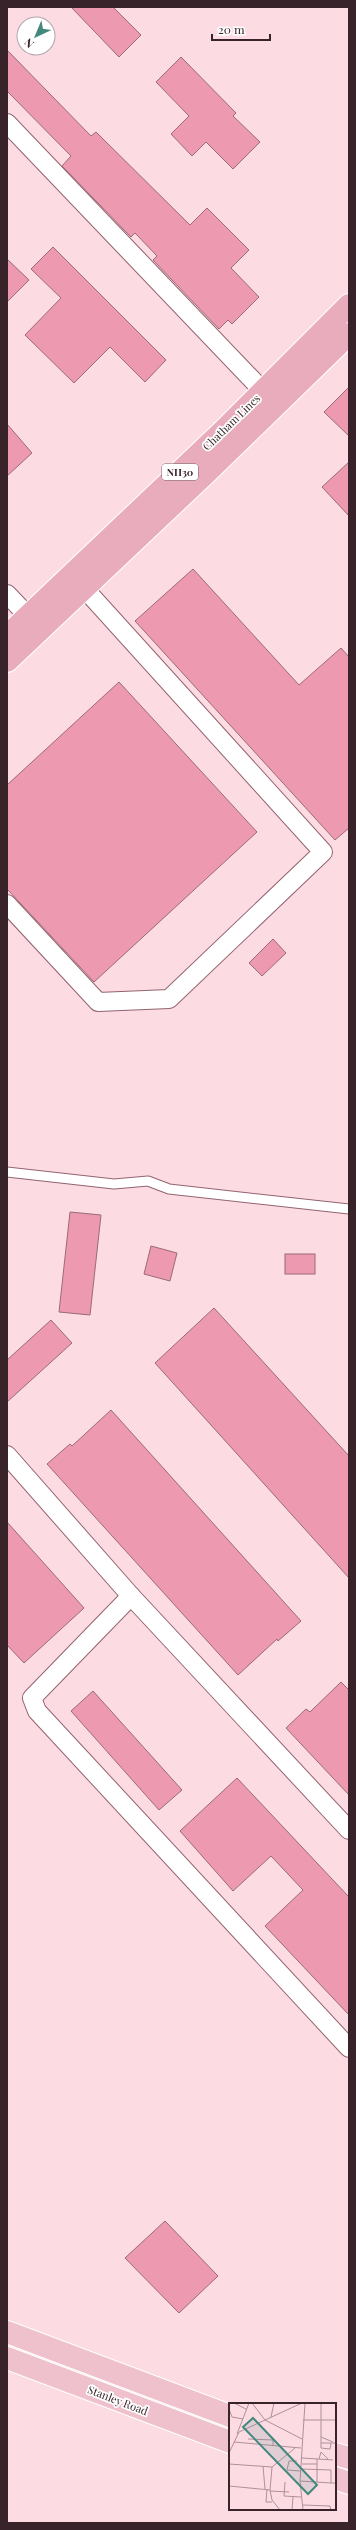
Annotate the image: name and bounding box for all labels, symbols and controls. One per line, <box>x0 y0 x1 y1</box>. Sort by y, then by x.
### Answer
north arrow <box>16 16 56 56</box>
scale bar <box>212 16 270 42</box>
text: 20 m <box>218 21 245 37</box>
text: N <box>21 35 37 52</box>
street label: Chatham Lines <box>199 391 263 453</box>
road number: NH30 <box>162 464 198 480</box>
street label: Stanley Road <box>86 2382 151 2419</box>
inset map <box>229 2403 336 2510</box>

